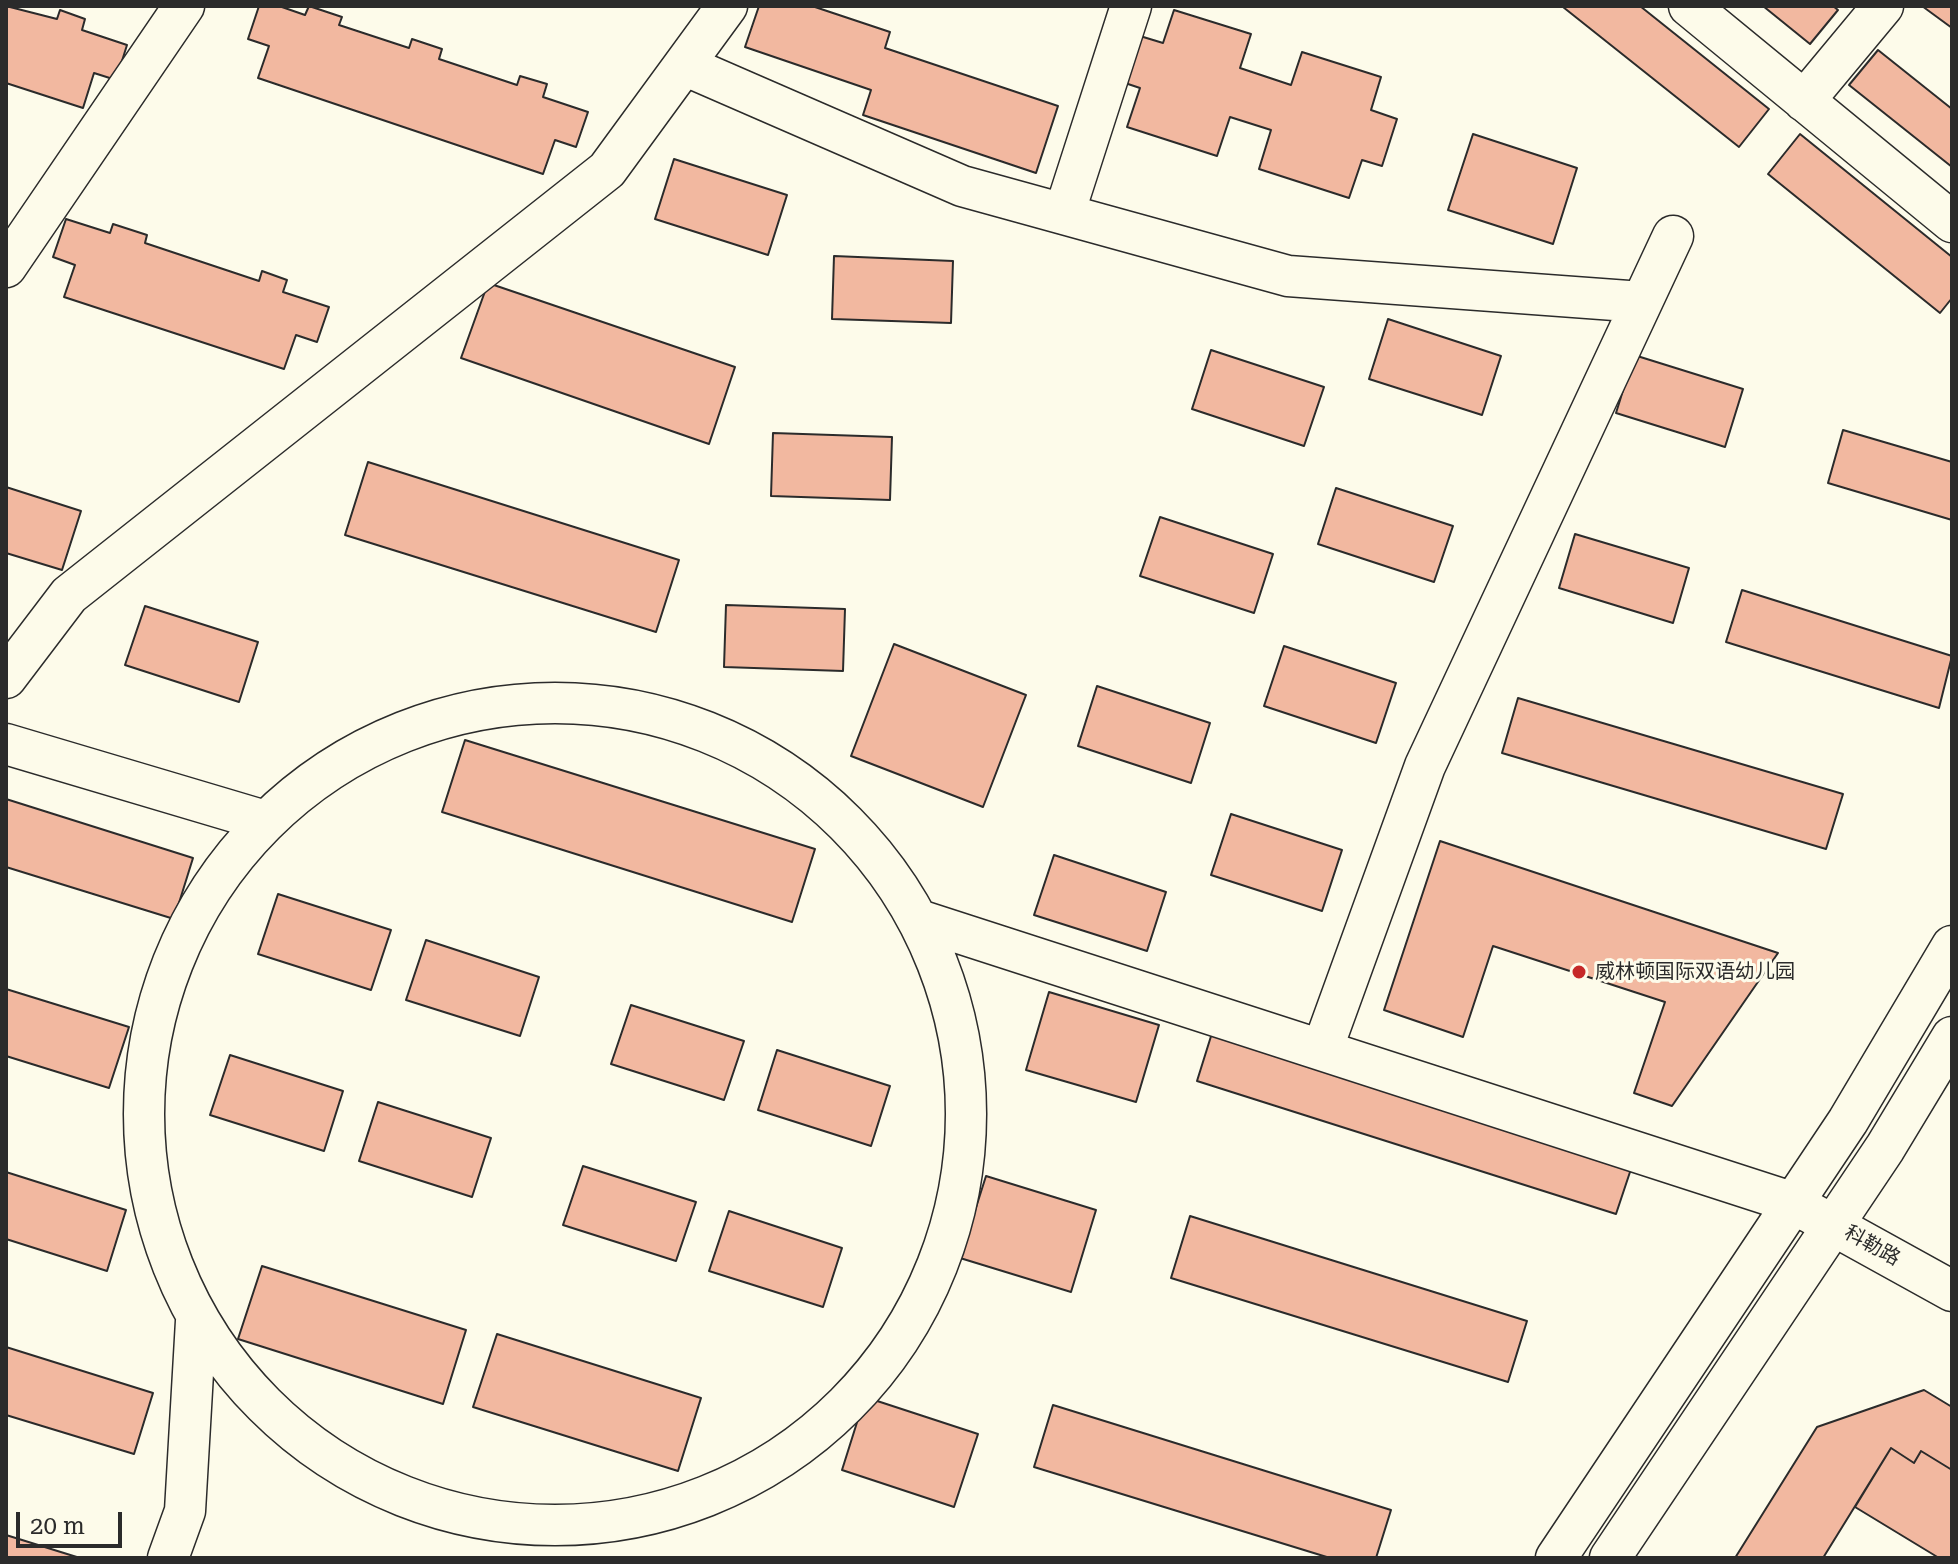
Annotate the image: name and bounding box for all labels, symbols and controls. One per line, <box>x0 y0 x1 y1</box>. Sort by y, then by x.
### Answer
place label: 威林顿国际双语幼儿园 <box>1595 960 1795 984</box>
marker: 威林顿国际双语幼儿园 <box>1570 963 1588 981</box>
street label: 科勒路 <box>1840 1221 1904 1271</box>
scale bar <box>20 1496 126 1546</box>
text: 20 m <box>30 1512 85 1540</box>

